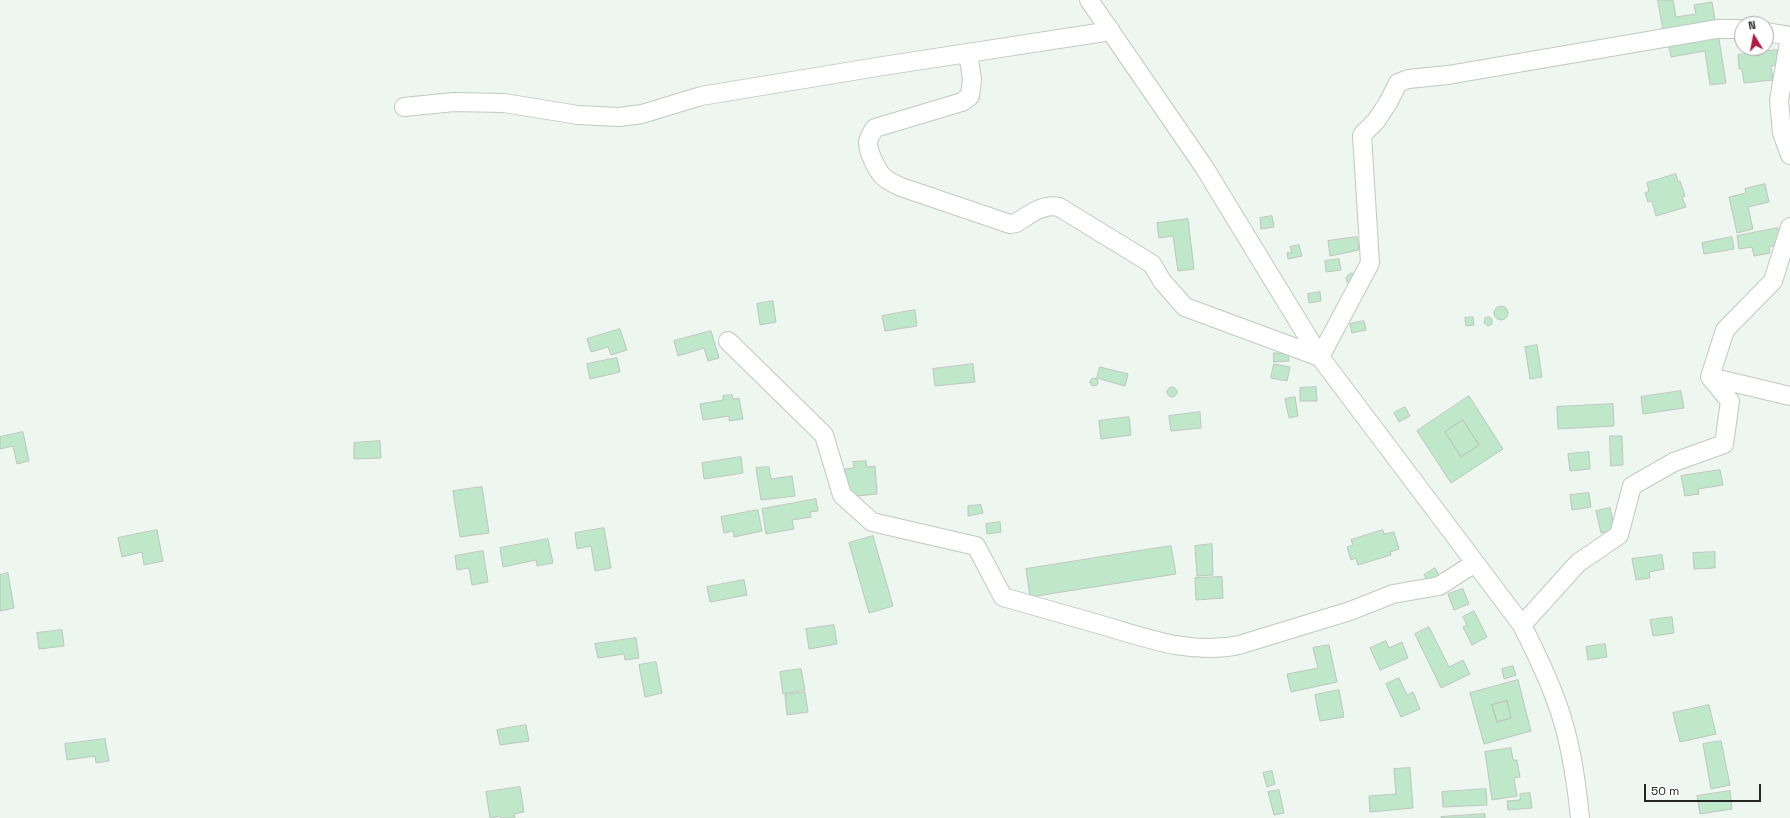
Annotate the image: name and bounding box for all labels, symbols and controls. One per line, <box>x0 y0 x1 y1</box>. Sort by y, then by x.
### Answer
north arrow <box>1734 16 1774 56</box>
text: N <box>1747 18 1757 33</box>
scale bar <box>1646 776 1763 802</box>
text: 50 m <box>1651 783 1679 799</box>

